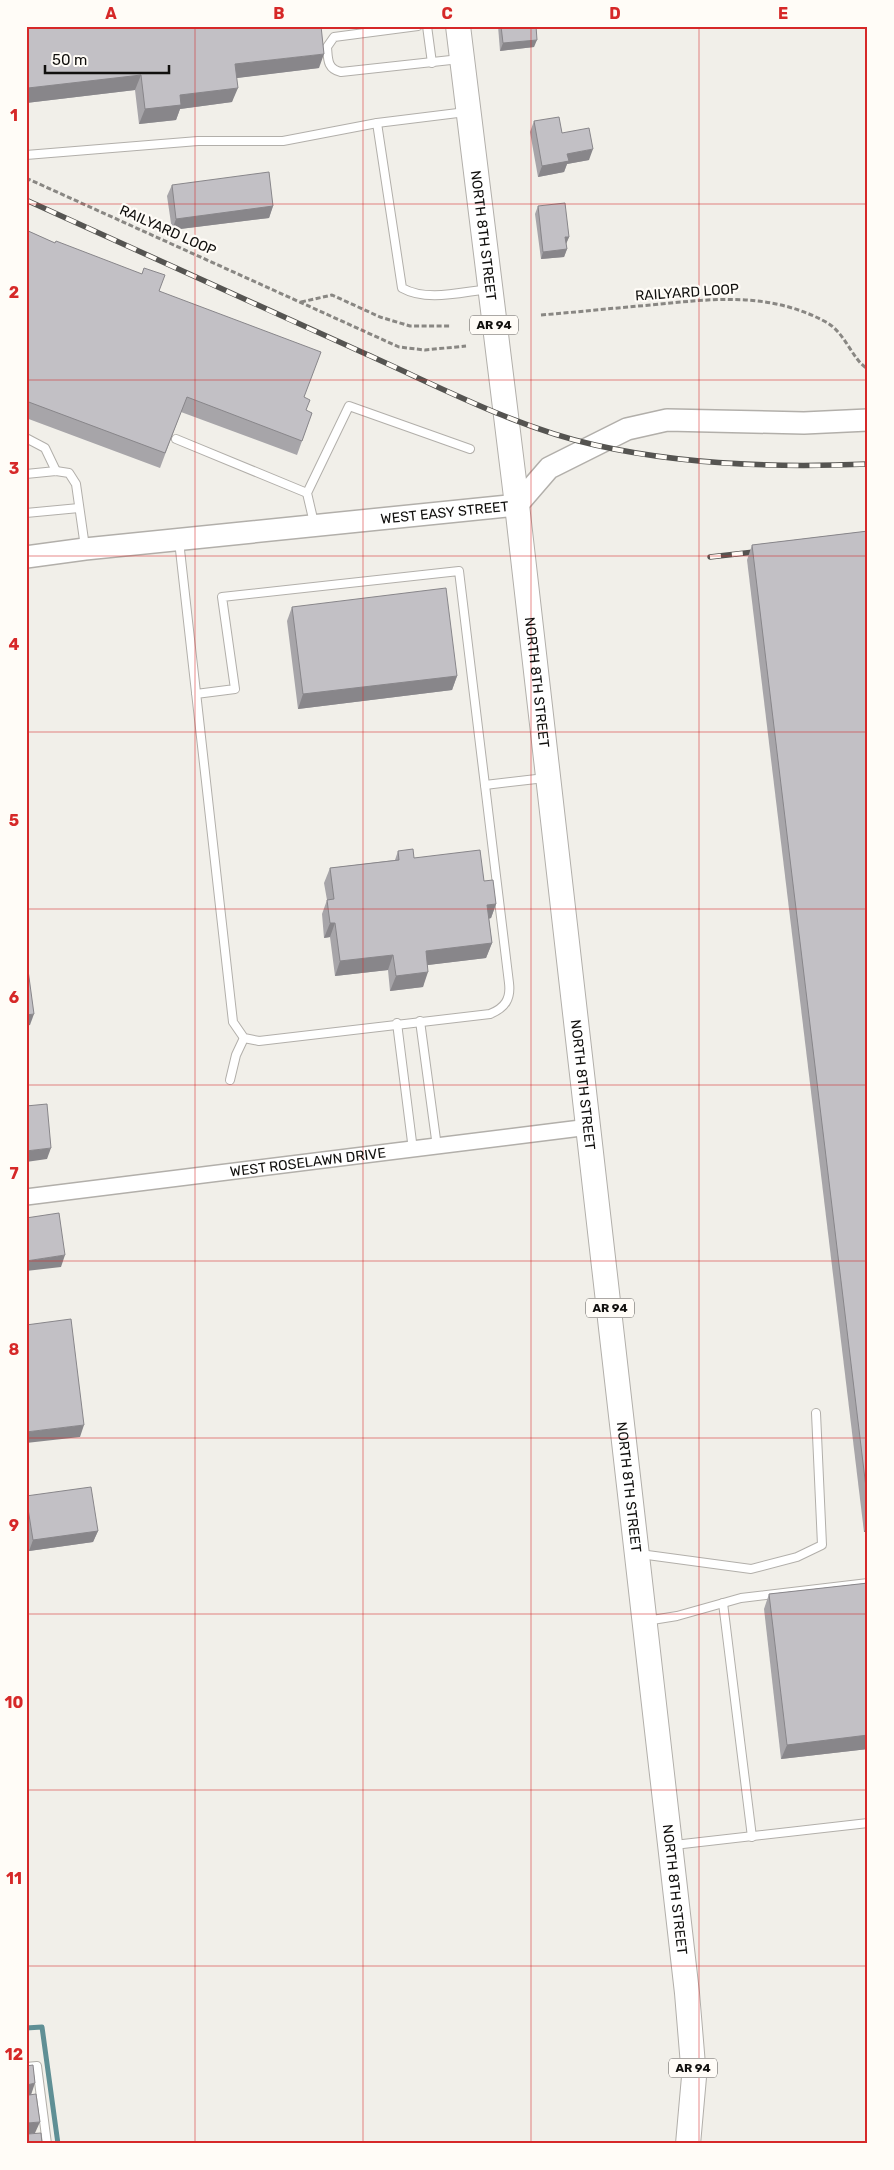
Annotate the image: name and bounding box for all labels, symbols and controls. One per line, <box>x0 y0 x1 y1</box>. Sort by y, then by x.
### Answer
text: A <box>105 4 117 23</box>
text: B <box>273 4 285 23</box>
text: C <box>441 4 453 23</box>
text: D <box>609 4 621 23</box>
text: E <box>778 4 788 23</box>
scale bar <box>45 42 169 74</box>
text: 50 m <box>52 51 87 69</box>
text: 1 <box>10 106 18 125</box>
street label: NORTH 8TH STREET <box>467 169 500 302</box>
street label: RAILYARD LOOP <box>117 202 219 259</box>
street label: RAILYARD LOOP <box>634 280 740 305</box>
text: 2 <box>9 283 19 302</box>
road number: AR 94 <box>470 316 518 334</box>
text: 3 <box>9 459 19 478</box>
street label: WEST EASY STREET <box>380 498 510 528</box>
street label: NORTH 8TH STREET <box>521 616 553 748</box>
text: 4 <box>9 635 20 654</box>
text: 5 <box>9 811 19 830</box>
text: 6 <box>9 988 19 1007</box>
street label: NORTH 8TH STREET <box>567 1019 599 1151</box>
street label: WEST ROSELAWN DRIVE <box>229 1144 387 1181</box>
text: 7 <box>9 1164 19 1183</box>
road number: AR 94 <box>586 1299 634 1318</box>
text: 8 <box>9 1340 20 1359</box>
street label: NORTH 8TH STREET <box>613 1421 645 1553</box>
text: 9 <box>9 1516 19 1535</box>
text: 10 <box>5 1693 24 1712</box>
street label: NORTH 8TH STREET <box>659 1823 691 1956</box>
text: 11 <box>6 1869 22 1888</box>
text: 12 <box>5 2045 23 2064</box>
road number: AR 94 <box>669 2058 717 2078</box>

